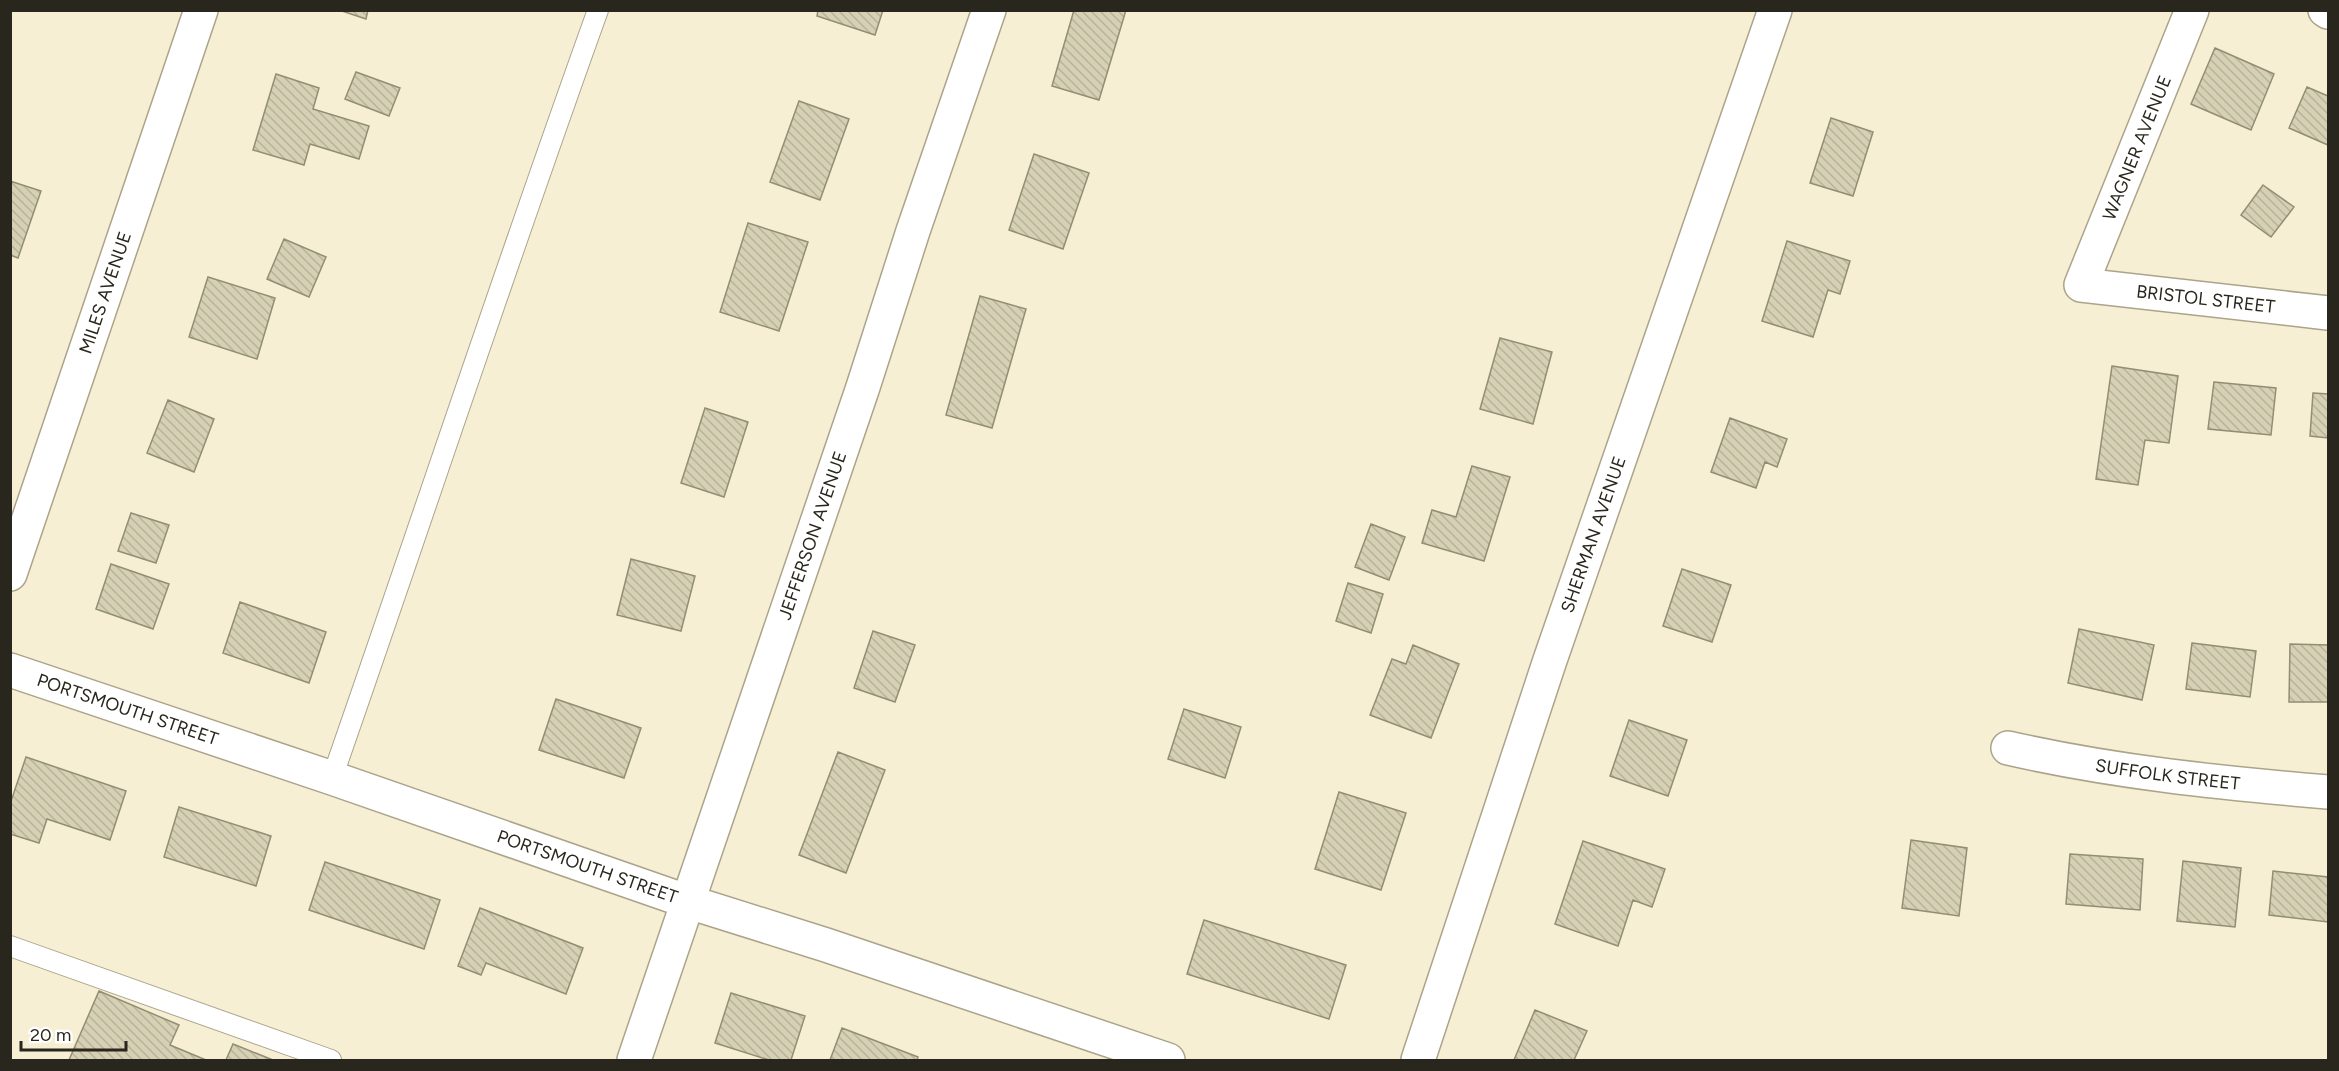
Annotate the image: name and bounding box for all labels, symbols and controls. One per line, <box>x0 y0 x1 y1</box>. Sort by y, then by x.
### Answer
street label: WAGNER AVENUE <box>2098 72 2176 224</box>
street label: MILES AVENUE <box>74 229 136 357</box>
street label: BRISTOL STREET <box>2135 280 2276 318</box>
street label: JEFFERSON AVENUE <box>774 448 851 623</box>
street label: SHERMAN AVENUE <box>1556 453 1631 616</box>
street label: PORTSMOUTH STREET <box>34 669 221 750</box>
street label: SUFFOLK STREET <box>2094 754 2241 795</box>
street label: PORTSMOUTH STREET <box>494 825 681 908</box>
scale bar <box>21 1014 126 1052</box>
text: 20 m <box>30 1024 71 1046</box>

